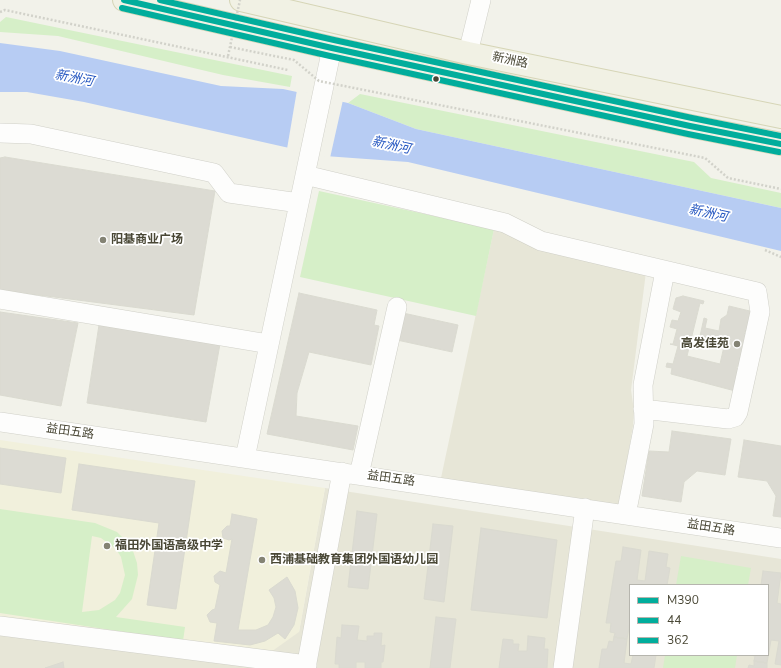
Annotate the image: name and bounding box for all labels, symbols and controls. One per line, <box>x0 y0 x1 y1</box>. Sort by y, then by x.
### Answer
street label: 新洲路 <box>491 50 529 72</box>
water label: 新洲河 <box>53 68 95 90</box>
unlabelled marker <box>431 74 441 84</box>
water label: 新洲河 <box>370 134 412 158</box>
water label: 新洲河 <box>687 202 729 226</box>
place label: 阳基商业广场 <box>111 233 183 247</box>
marker: 阳基商业广场 <box>98 235 108 245</box>
place label: 高发佳苑 <box>681 337 729 351</box>
marker: 高发佳苑 <box>732 339 742 349</box>
street label: 益田五路 <box>45 422 95 442</box>
street label: 益田五路 <box>366 469 416 489</box>
street label: 益田五路 <box>686 517 736 539</box>
place label: 福田外国语高级中学 <box>115 539 223 553</box>
marker: 福田外国语高级中学 <box>102 541 112 551</box>
place label: 西浦基础教育集团外国语幼儿园 <box>270 553 438 567</box>
marker: 西浦基础教育集团外国语幼儿园 <box>257 555 267 565</box>
legend <box>629 584 769 656</box>
text: M390 <box>667 592 699 608</box>
text: 44 <box>667 612 681 628</box>
text: 362 <box>667 632 689 648</box>

